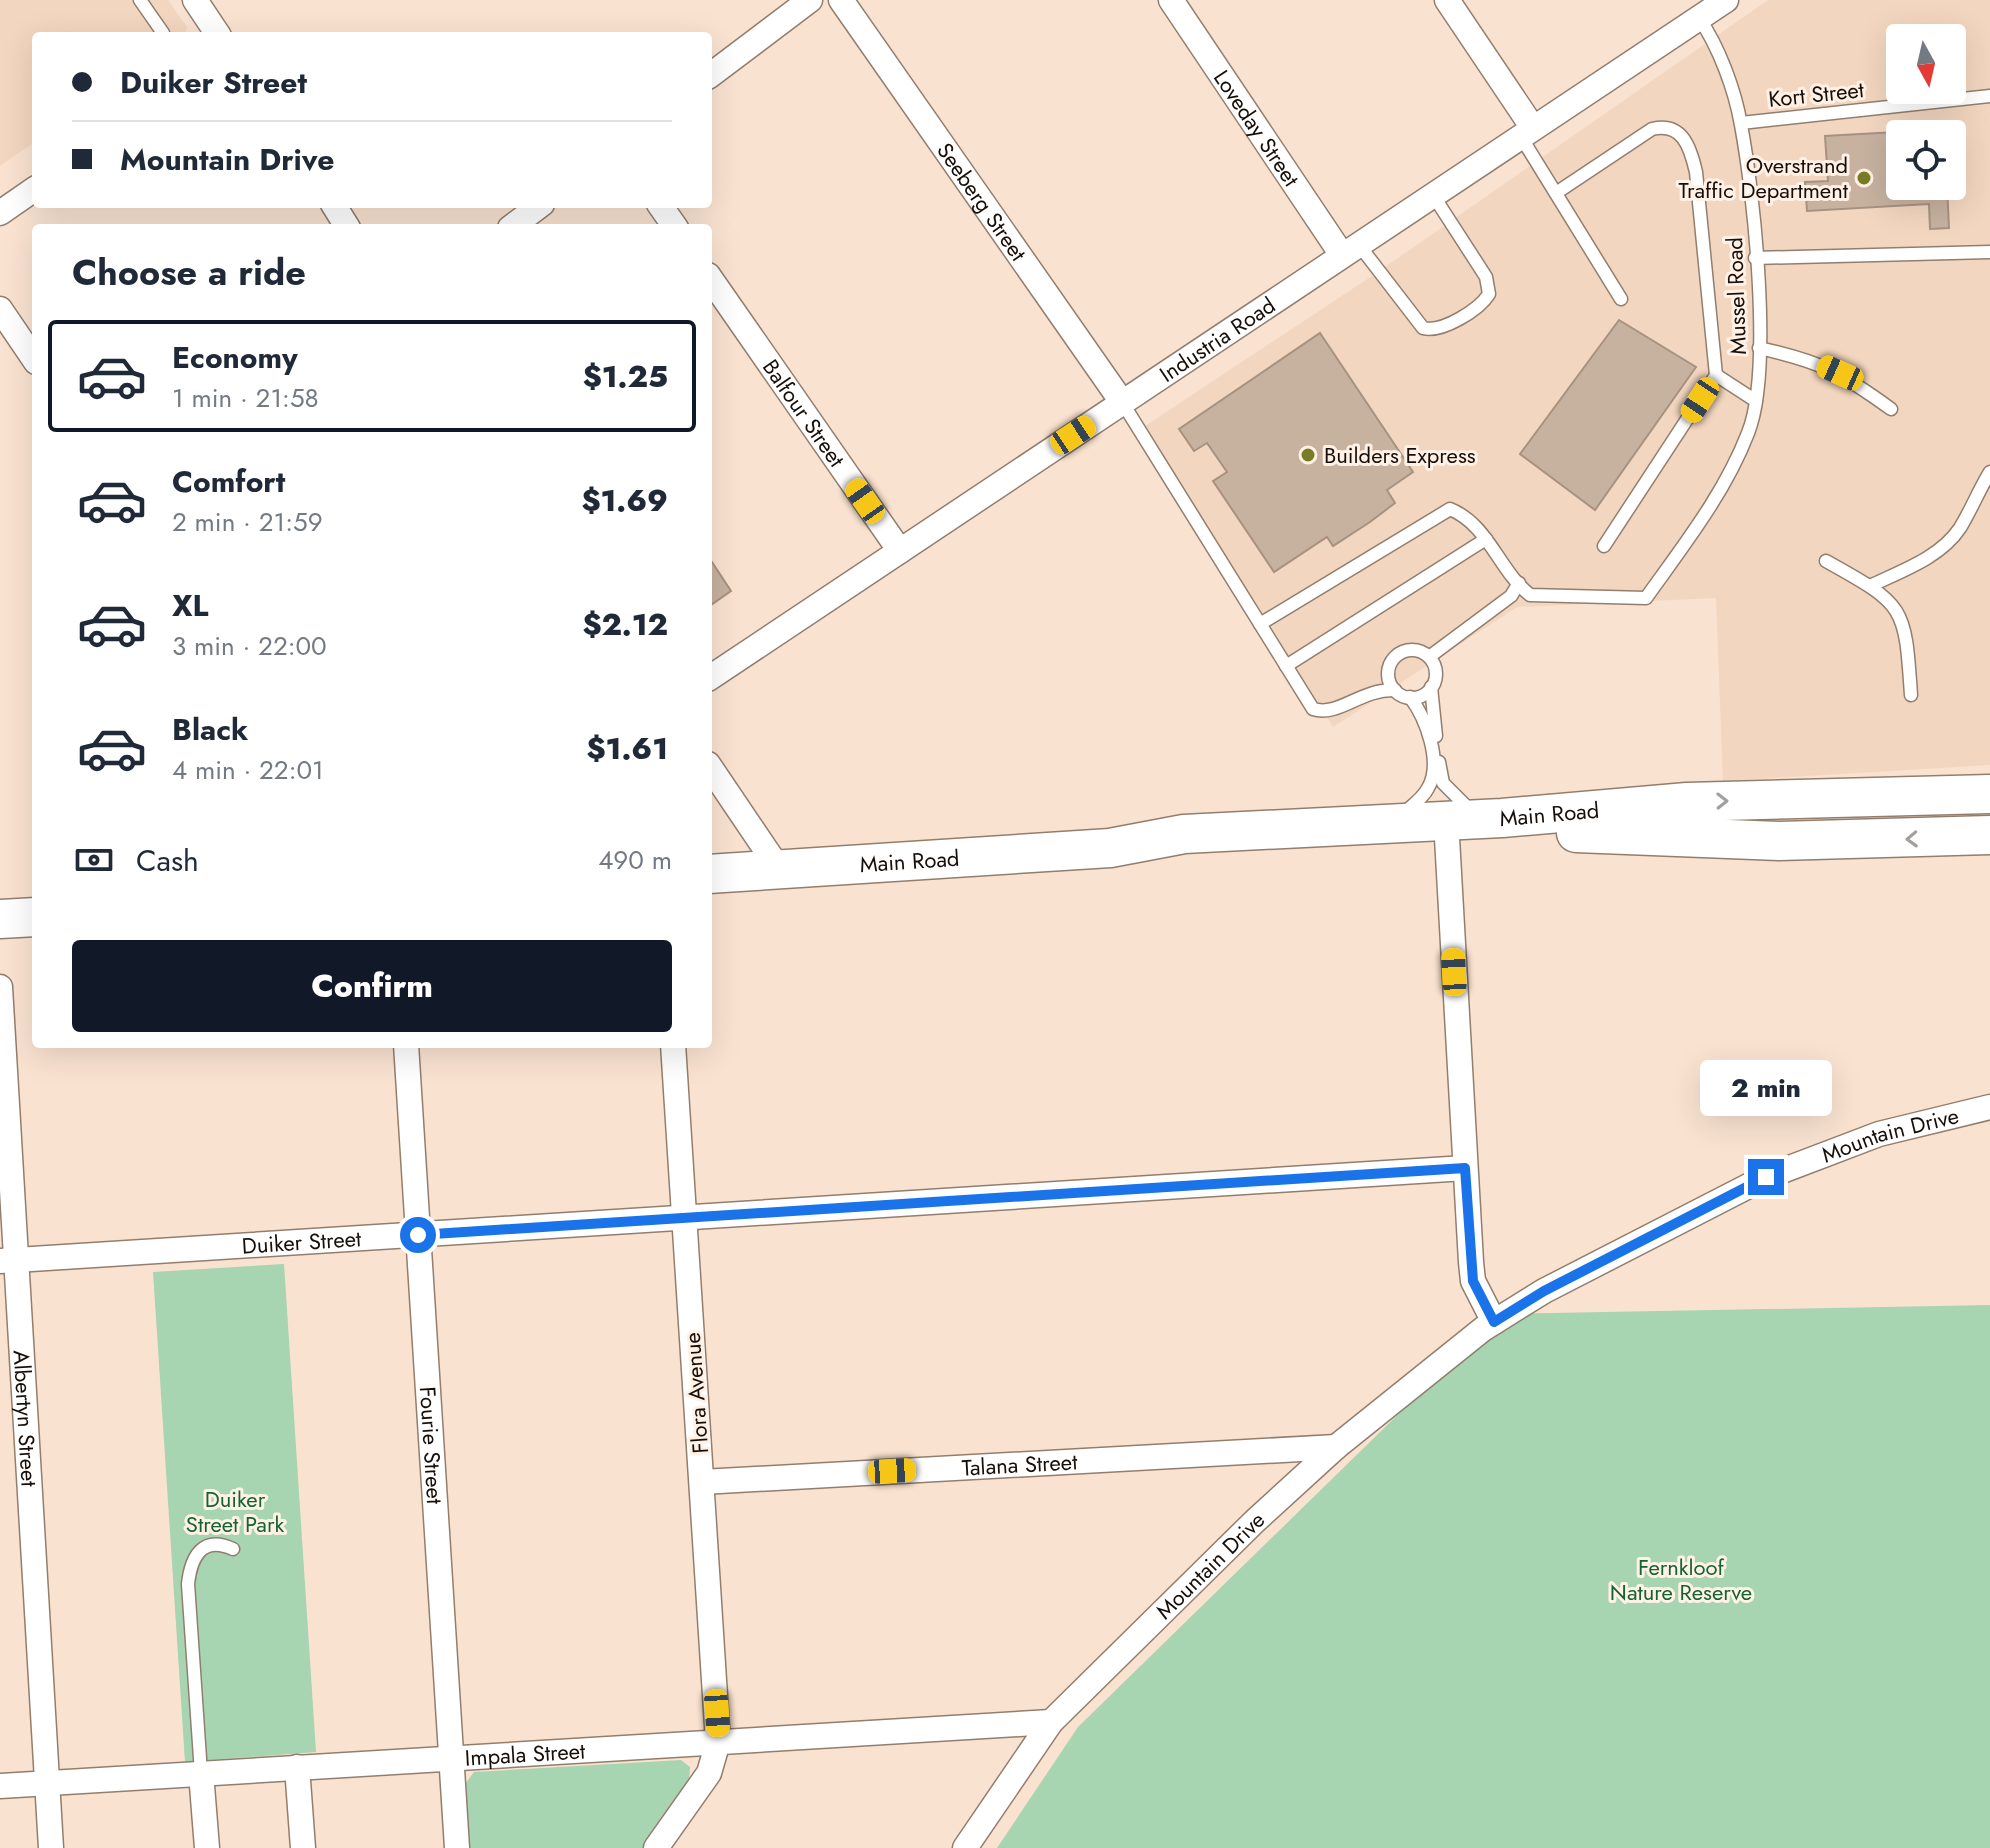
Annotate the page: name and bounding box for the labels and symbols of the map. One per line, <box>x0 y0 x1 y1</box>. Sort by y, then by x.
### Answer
north arrow <box>1886 24 1966 104</box>
street label: Loveday Street <box>1206 63 1308 193</box>
street label: Kort Street <box>1767 73 1866 115</box>
street label: Seeberg Street <box>929 136 1035 268</box>
place label: Overstrand Traffic Department <box>1678 149 1849 206</box>
marker: Overstrand Traffic Department <box>1855 169 1873 187</box>
street label: Mussel Road <box>1718 237 1754 355</box>
street label: Industria Road <box>1153 289 1281 390</box>
car <box>1813 352 1867 394</box>
street label: Balfour Street <box>755 353 853 474</box>
car <box>1677 373 1723 427</box>
car <box>1046 412 1100 458</box>
place label: Builders Express <box>1324 439 1476 471</box>
marker: Builders Express <box>1299 446 1317 464</box>
car <box>841 474 889 528</box>
one-way arrow <box>1716 793 1729 810</box>
street label: Main Road <box>1498 794 1600 834</box>
one-way arrow <box>1905 830 1918 847</box>
street label: Main Road <box>859 842 960 880</box>
car <box>1441 947 1467 997</box>
callout: 2 min <box>1700 1061 1832 1117</box>
street label: Mountain Drive <box>1817 1099 1962 1170</box>
route end <box>1748 1159 1784 1195</box>
route start <box>400 1217 436 1253</box>
street label: Duiker Street <box>241 1222 363 1262</box>
street label: Flora Avenue <box>676 1331 716 1455</box>
street label: Albertyn Street <box>6 1349 46 1488</box>
street label: Fourie Street <box>412 1385 451 1506</box>
street label: Talana Street <box>961 1445 1079 1484</box>
car <box>867 1458 917 1484</box>
park label: Duiker Street Park <box>186 1483 284 1540</box>
street label: Mountain Drive <box>1148 1504 1272 1626</box>
park label: Fernkloof Nature Reserve <box>1610 1551 1752 1608</box>
car <box>703 1688 731 1738</box>
street label: Impala Street <box>464 1734 587 1774</box>

